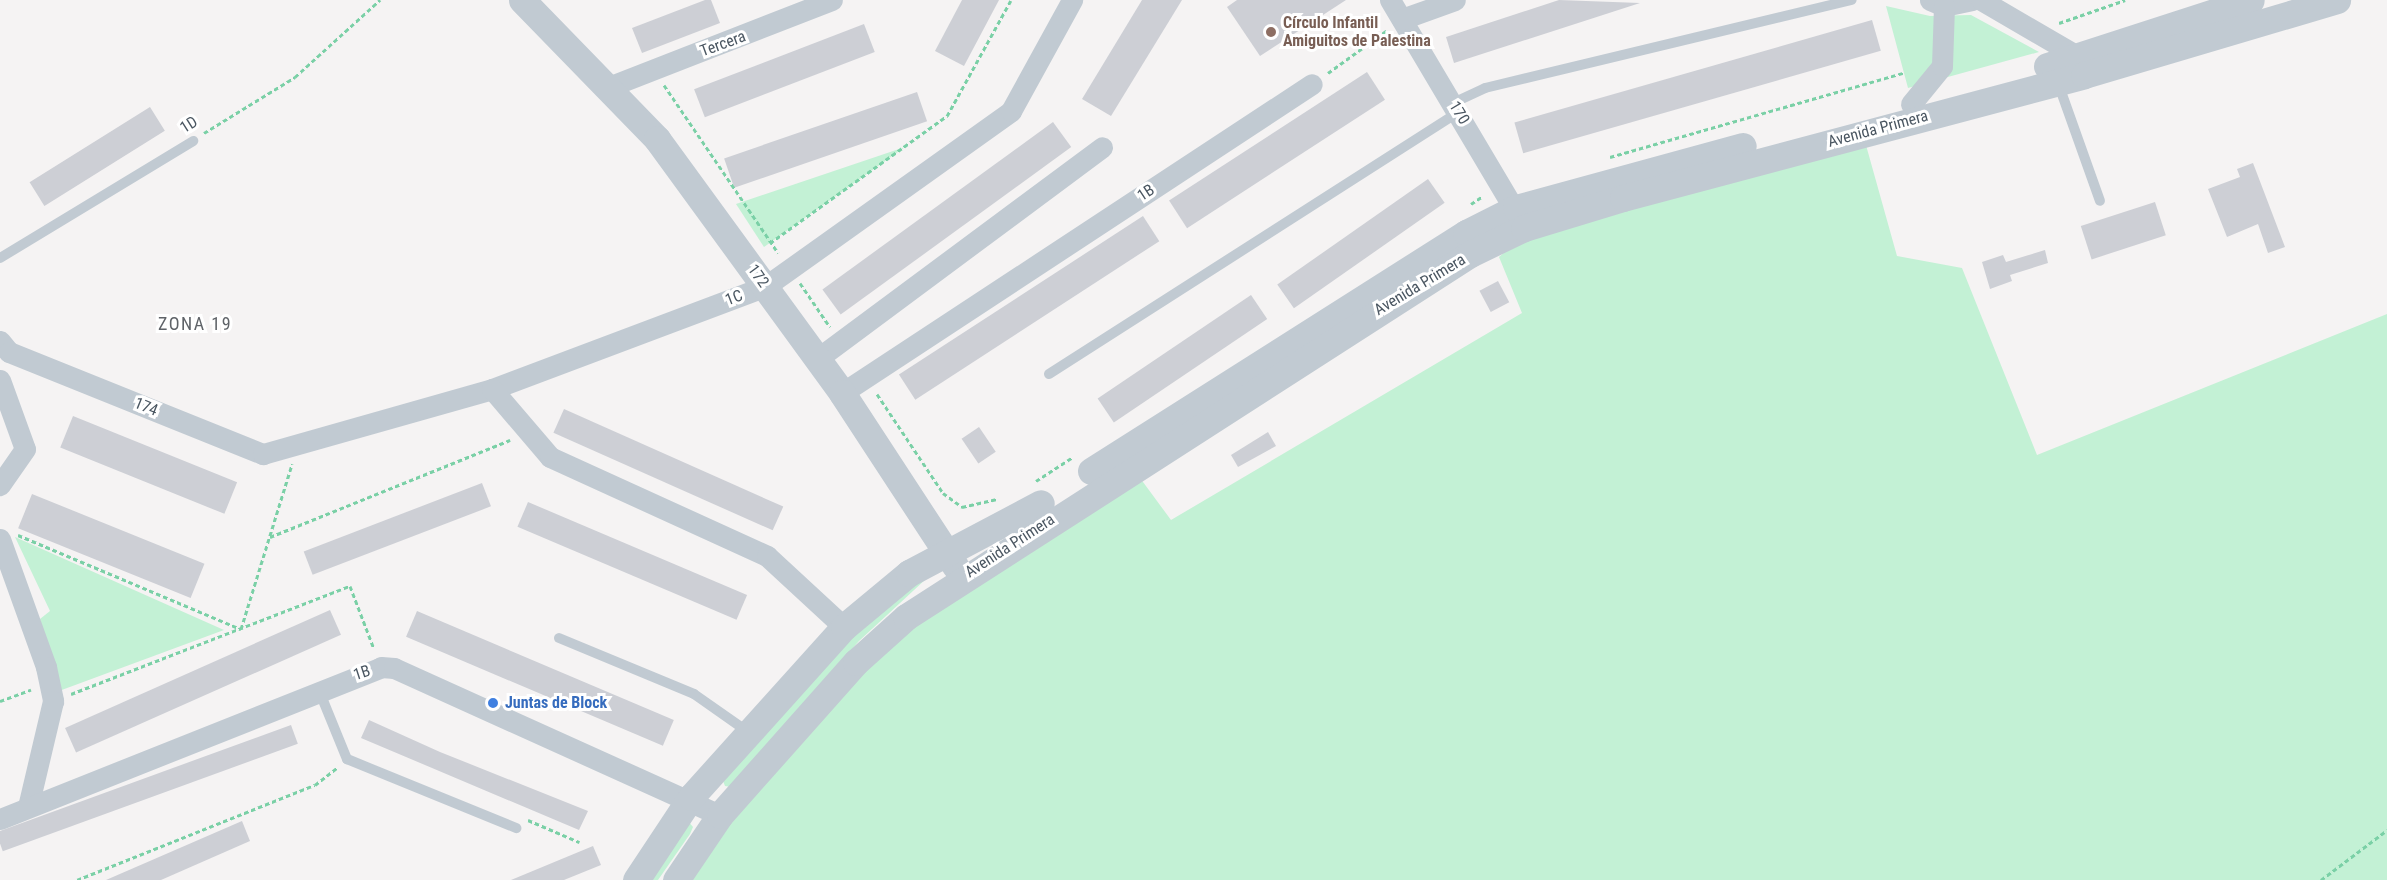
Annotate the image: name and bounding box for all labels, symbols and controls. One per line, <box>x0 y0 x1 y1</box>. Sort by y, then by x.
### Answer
place label: Círculo Infantil Amiguitos de Palestina <box>1283 13 1431 51</box>
marker: Círculo Infantil Amiguitos de Palestina <box>1264 25 1278 39</box>
street label: Tercera <box>698 27 748 61</box>
street label: 170 <box>1445 98 1473 128</box>
street label: Avenida Primera <box>1826 106 1930 152</box>
street label: 1D <box>177 112 201 138</box>
street label: 1B <box>1134 180 1158 206</box>
street label: Avenida Primera <box>1371 250 1469 320</box>
street label: 172 <box>743 261 773 291</box>
street label: 1C <box>723 286 745 310</box>
district label: ZONA 19 <box>158 313 232 335</box>
street label: 174 <box>131 394 161 420</box>
street label: Avenida Primera <box>962 510 1058 582</box>
street label: 1B <box>351 661 373 685</box>
place label: Juntas de Block <box>505 693 607 713</box>
marker: Juntas de Block <box>486 696 500 710</box>

